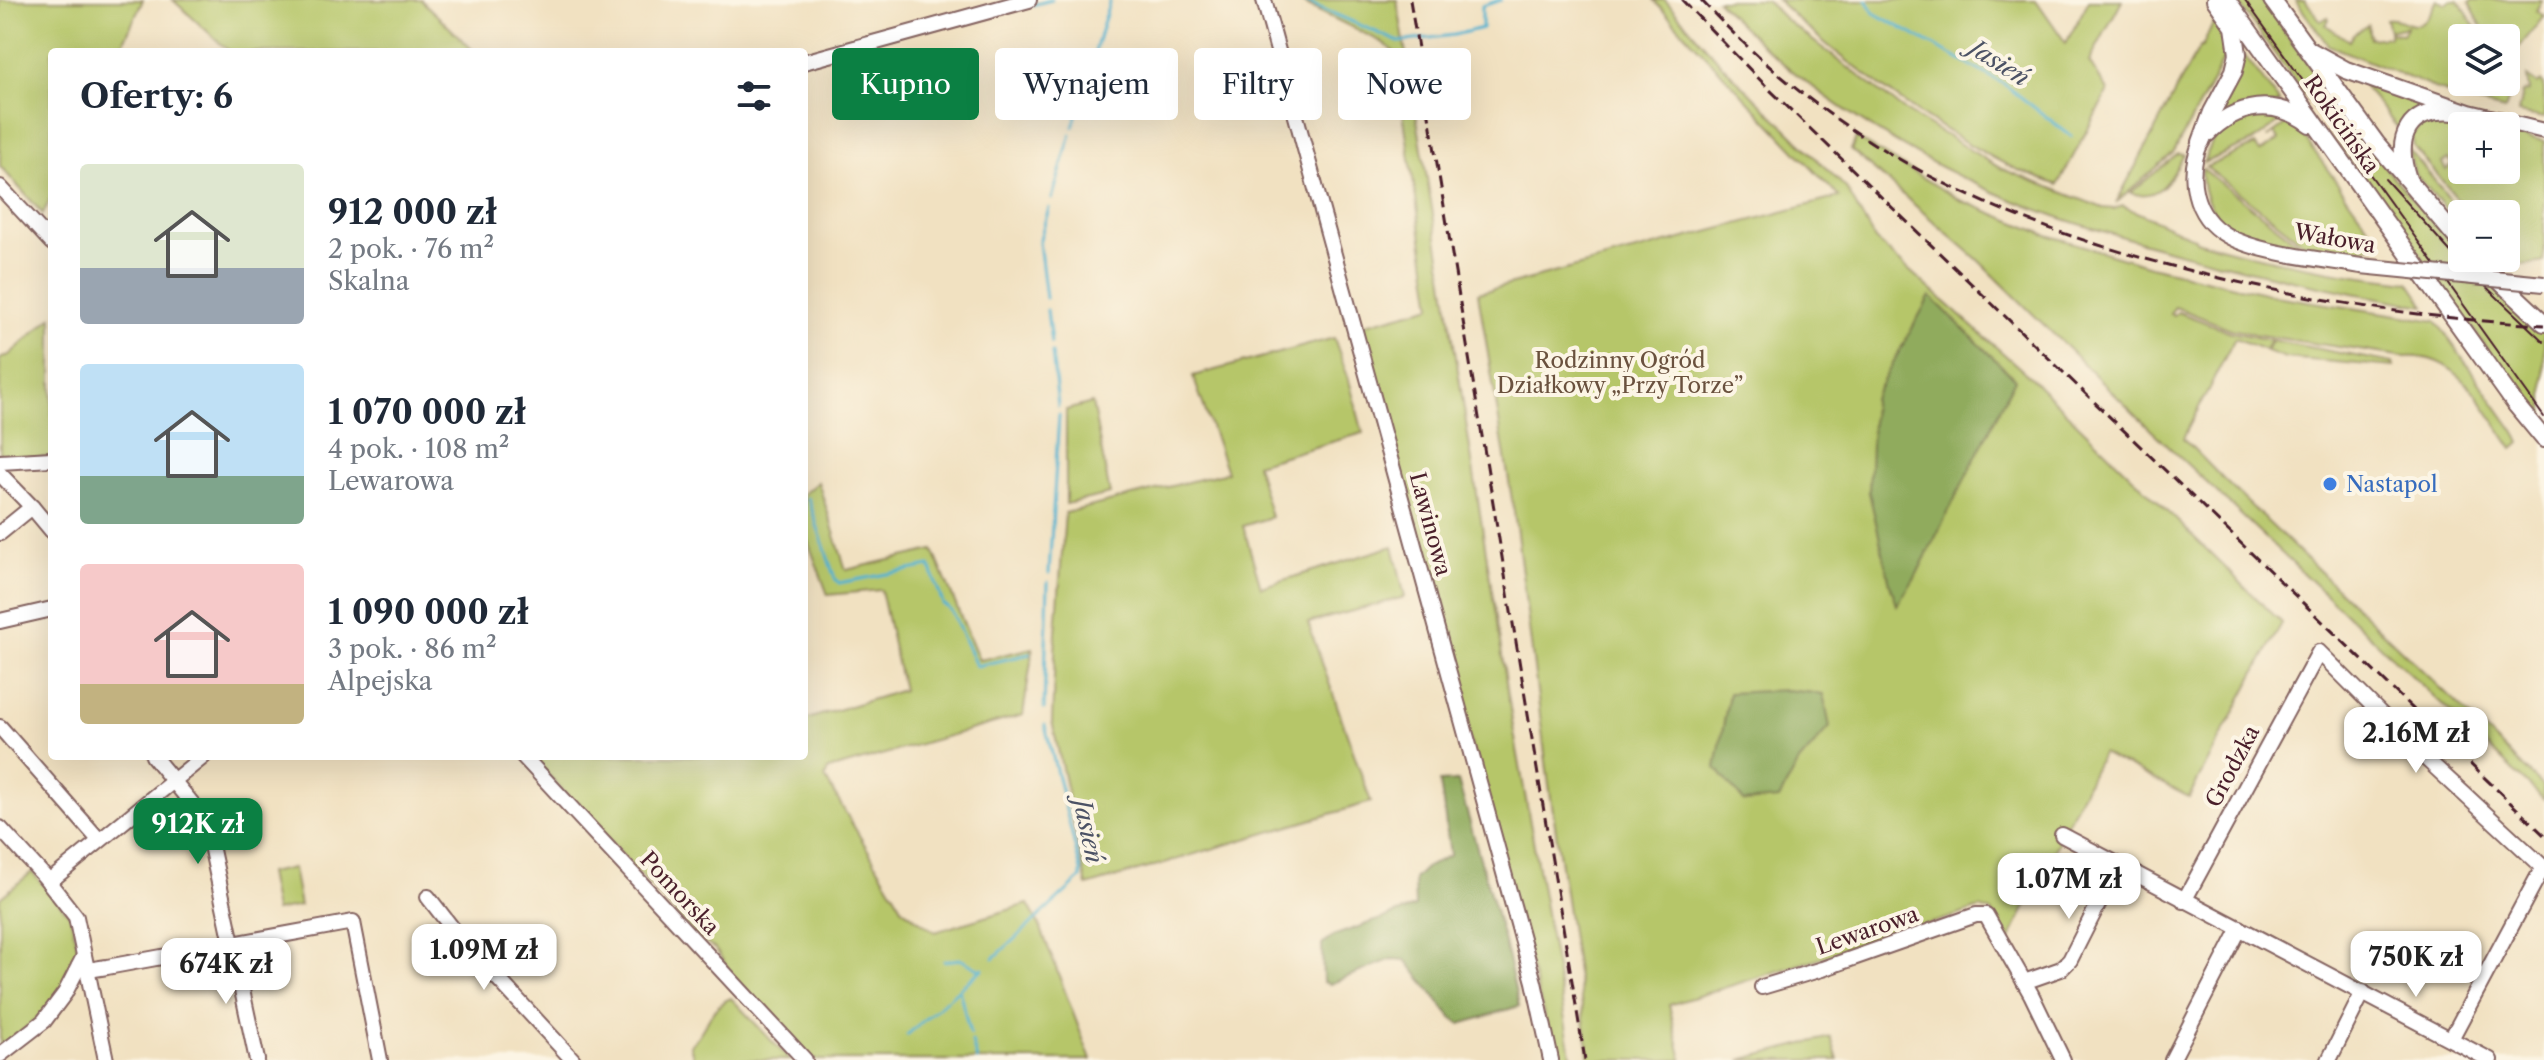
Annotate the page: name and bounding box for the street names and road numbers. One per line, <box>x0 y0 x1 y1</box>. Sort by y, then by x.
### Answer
street label: Rokicińska <box>2298 70 2386 179</box>
street label: Wałowa <box>2291 218 2378 259</box>
street label: Lawinowa <box>1404 469 1457 579</box>
street label: Grodzka <box>2200 720 2265 812</box>
street label: Pomorska <box>634 846 725 941</box>
street label: Lewarowa <box>1812 900 1922 961</box>

